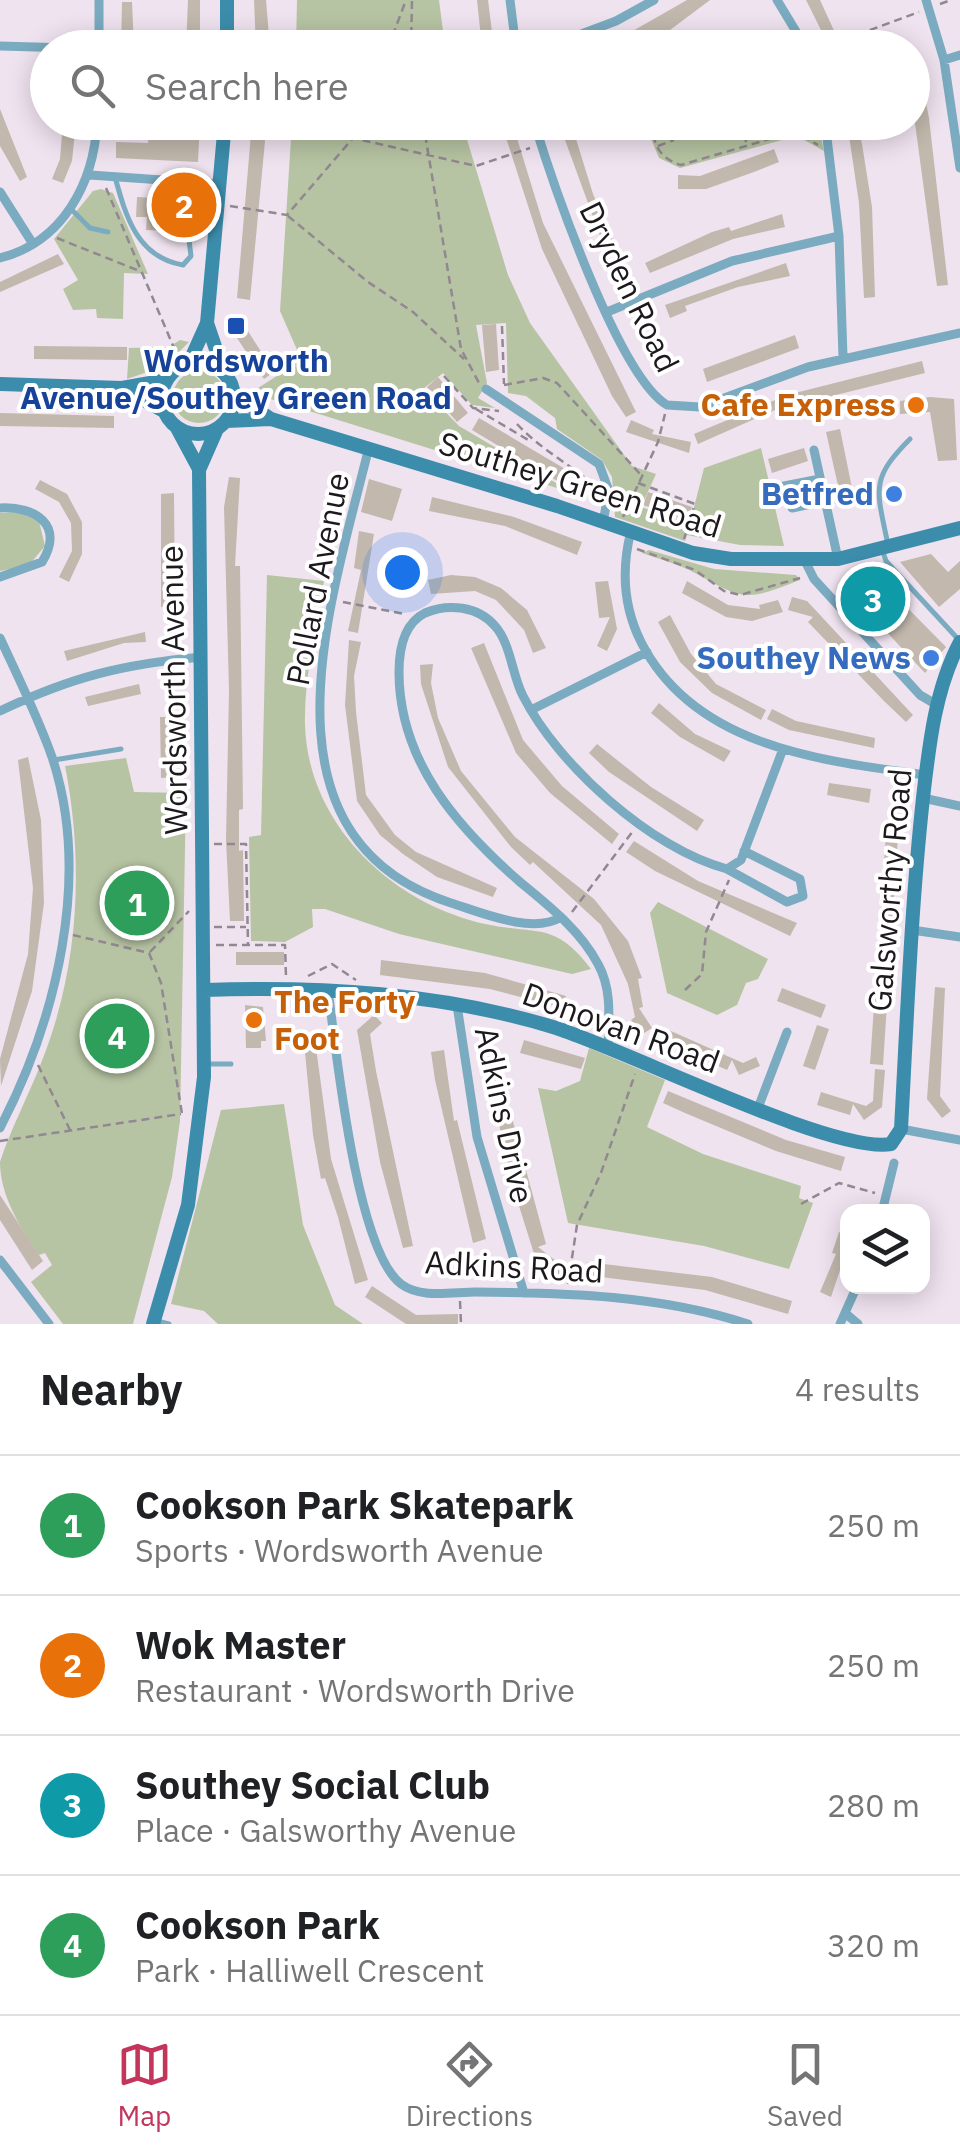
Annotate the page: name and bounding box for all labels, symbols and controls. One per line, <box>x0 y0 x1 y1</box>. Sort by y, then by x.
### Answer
search box <box>30 30 930 140</box>
icon: search <box>65 58 120 113</box>
text: Search here <box>145 61 349 110</box>
pin: 2 <box>152 168 216 242</box>
street label: Dryden Road <box>571 194 689 379</box>
marker: Wordsworth Avenue/Southey Green Road <box>225 315 247 337</box>
place label: Wordsworth Avenue/Southey Green Road <box>20 339 452 418</box>
place label: Cafe Express <box>700 383 896 425</box>
marker: Cafe Express <box>905 394 927 416</box>
street label: Southey Green Road <box>434 421 727 547</box>
street label: Pollard Avenue <box>276 469 358 689</box>
place label: Betfred <box>761 472 874 514</box>
marker: Betfred <box>883 483 905 505</box>
street label: Wordsworth Avenue <box>149 545 197 835</box>
your location <box>377 547 428 598</box>
pin: 3 <box>840 562 906 636</box>
place label: Southey News <box>696 636 911 678</box>
marker: Southey News <box>920 647 942 669</box>
street label: Galsworthy Road <box>857 767 921 1013</box>
pin: 1 <box>104 866 170 940</box>
street label: Donovan Road <box>517 972 726 1082</box>
place label: The Forty Foot <box>274 980 415 1059</box>
pin: 4 <box>84 998 150 1074</box>
marker: The Forty Foot <box>243 1009 265 1031</box>
street label: Adkins Drive <box>466 1023 544 1207</box>
map controls <box>840 1204 930 1294</box>
button: layers <box>840 1204 930 1294</box>
street label: Adkins Road <box>424 1240 604 1292</box>
text: Nearby <box>40 1362 182 1417</box>
text: 4 results <box>795 1368 920 1410</box>
text: Cookson Park Skatepark <box>135 1480 573 1529</box>
text: 1 <box>63 1504 82 1546</box>
text: 250 m <box>827 1504 920 1546</box>
text: Sports · Wordsworth Avenue <box>135 1529 544 1571</box>
text: Wok Master <box>135 1620 346 1669</box>
text: 2 <box>63 1644 82 1686</box>
text: 250 m <box>827 1644 920 1686</box>
text: Restaurant · Wordsworth Drive <box>135 1669 575 1711</box>
text: Southey Social Club <box>135 1760 490 1809</box>
text: 3 <box>63 1784 82 1826</box>
text: 280 m <box>827 1784 920 1826</box>
text: Place · Galsworthy Avenue <box>135 1809 516 1851</box>
text: Cookson Park <box>135 1900 380 1949</box>
text: 4 <box>63 1924 82 1966</box>
text: 320 m <box>827 1924 920 1966</box>
text: Park · Halliwell Crescent <box>135 1949 485 1991</box>
tab: Map <box>117 2037 172 2134</box>
tab: Directions <box>406 2037 533 2134</box>
tab: Saved <box>767 2037 843 2134</box>

